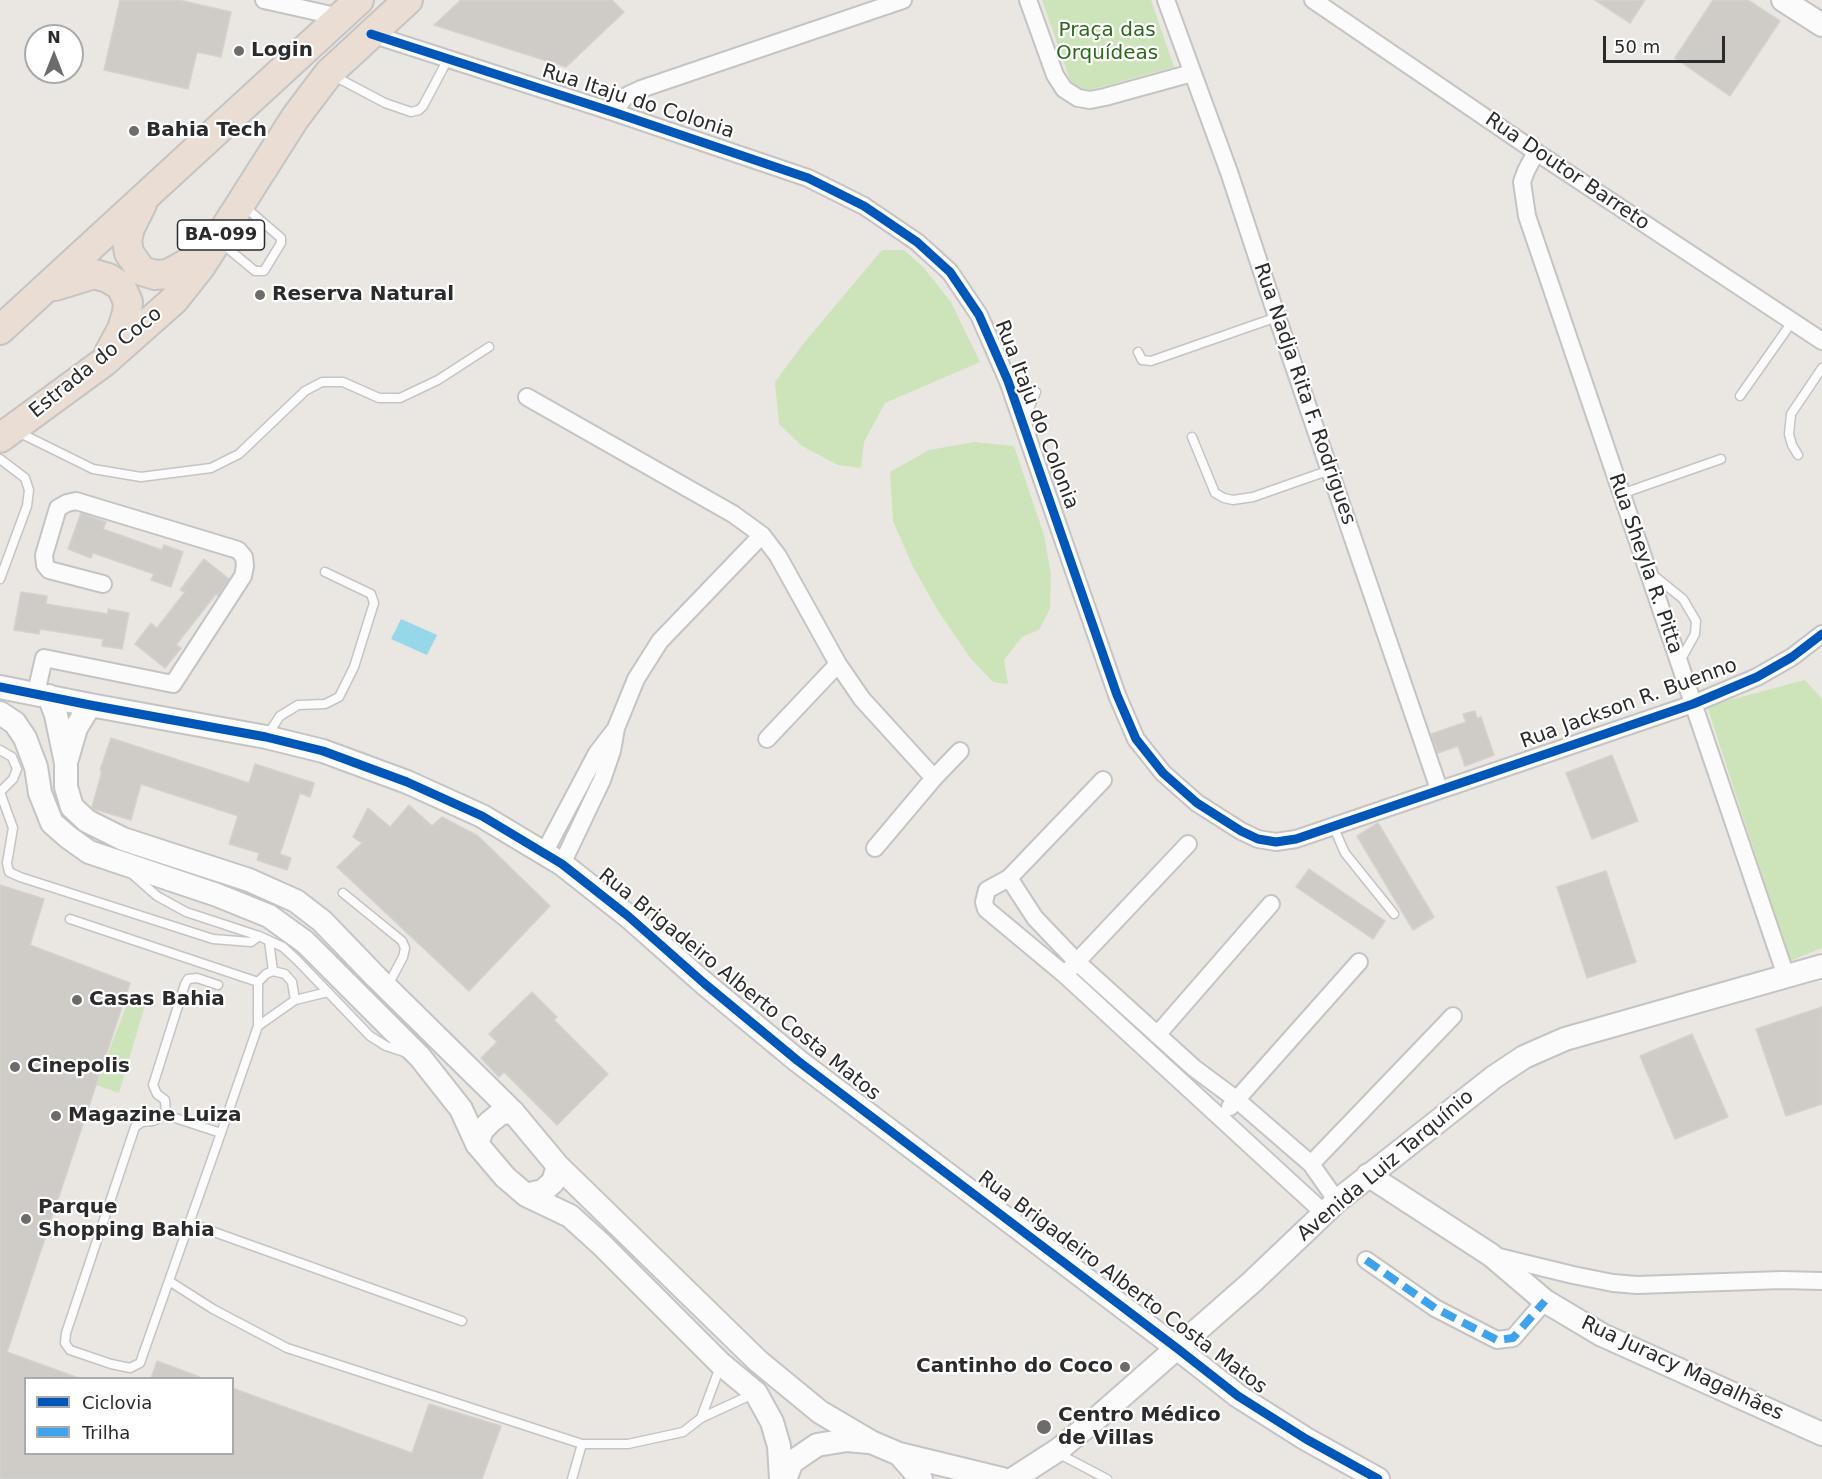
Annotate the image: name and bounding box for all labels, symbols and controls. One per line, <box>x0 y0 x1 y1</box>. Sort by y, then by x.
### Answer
park label: Praça das Orquídeas <box>1056 19 1158 66</box>
north arrow <box>24 24 84 84</box>
scale bar <box>1606 24 1728 62</box>
text: N <box>47 28 61 47</box>
text: 50 m <box>1614 36 1660 57</box>
place label: Login <box>251 39 313 63</box>
marker: Login <box>232 44 246 58</box>
street label: Rua Itaju do Colonia <box>539 60 737 144</box>
street label: Rua Doutor Barreto <box>1480 108 1654 236</box>
place label: Bahia Tech <box>146 119 267 143</box>
marker: Bahia Tech <box>127 124 141 138</box>
road number: BA-099 <box>178 220 264 250</box>
street label: Rua Nadja Rita F. Rodrigues <box>1248 260 1360 528</box>
place label: Reserva Natural <box>272 283 454 307</box>
marker: Reserva Natural <box>253 288 267 302</box>
street label: Estrada do Coco <box>25 302 167 424</box>
street label: Rua Itaju do Colonia <box>989 317 1083 513</box>
street label: Rua Sheyla R. Pitta <box>1603 471 1687 657</box>
street label: Rua Jackson R. Buenno <box>1517 654 1741 754</box>
street label: Rua Brigadeiro Alberto Costa Matos <box>593 864 885 1106</box>
place label: Casas Bahia <box>89 988 225 1012</box>
marker: Casas Bahia <box>70 993 84 1007</box>
place label: Cinepolis <box>27 1055 130 1079</box>
marker: Cinepolis <box>8 1060 22 1074</box>
street label: Avenida Luiz Tarquínio <box>1293 1085 1479 1247</box>
place label: Magazine Luiza <box>68 1104 241 1128</box>
marker: Magazine Luiza <box>49 1109 63 1123</box>
street label: Rua Brigadeiro Alberto Costa Matos <box>973 1166 1271 1400</box>
place label: Parque Shopping Bahia <box>38 1196 215 1243</box>
marker: Parque Shopping Bahia <box>19 1212 33 1226</box>
street label: Rua Juracy Magalhães <box>1577 1312 1787 1426</box>
place label: Cantinho do Coco <box>916 1355 1113 1379</box>
marker: Cantinho do Coco <box>1118 1360 1132 1374</box>
legend <box>24 1377 234 1455</box>
text: Ciclovia <box>82 1392 152 1413</box>
place label: Centro Médico de Villas <box>1058 1404 1221 1451</box>
marker: Centro Médico de Villas <box>1035 1418 1053 1436</box>
text: Trilha <box>82 1422 130 1443</box>

